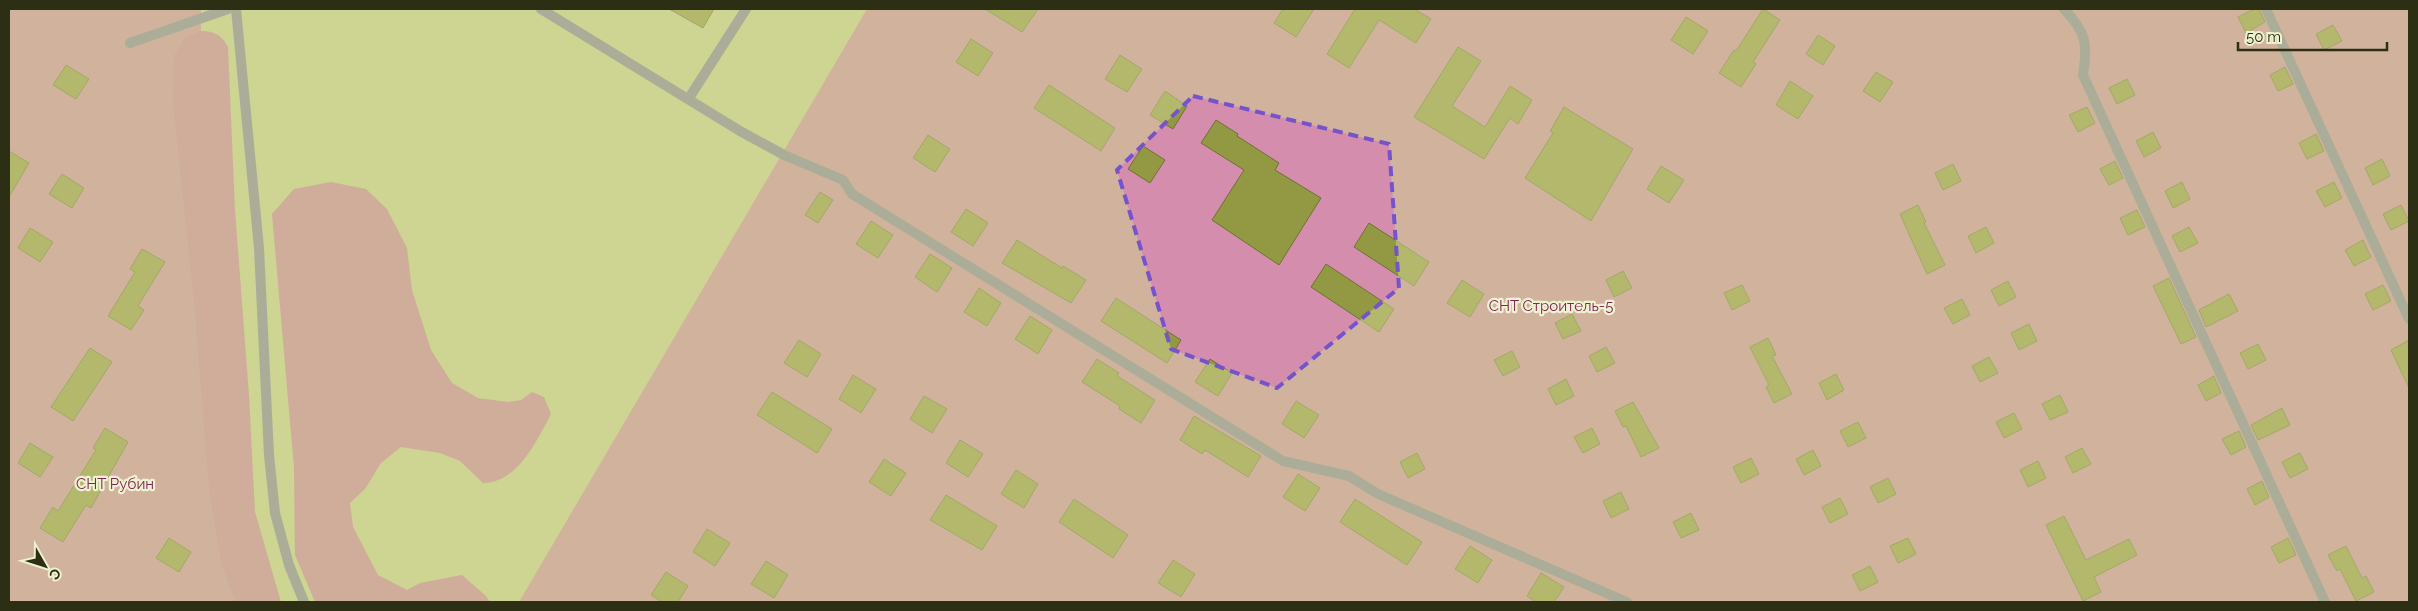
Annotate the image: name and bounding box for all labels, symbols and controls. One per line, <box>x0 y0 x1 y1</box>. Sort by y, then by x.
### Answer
scale bar <box>2238 20 2387 52</box>
text: 50 m <box>2246 28 2281 46</box>
park label: СНТ Строитель-5 <box>1489 297 1613 315</box>
park label: СНТ Рубин <box>76 475 154 493</box>
north arrow <box>20 541 70 591</box>
text: С <box>46 565 64 583</box>

